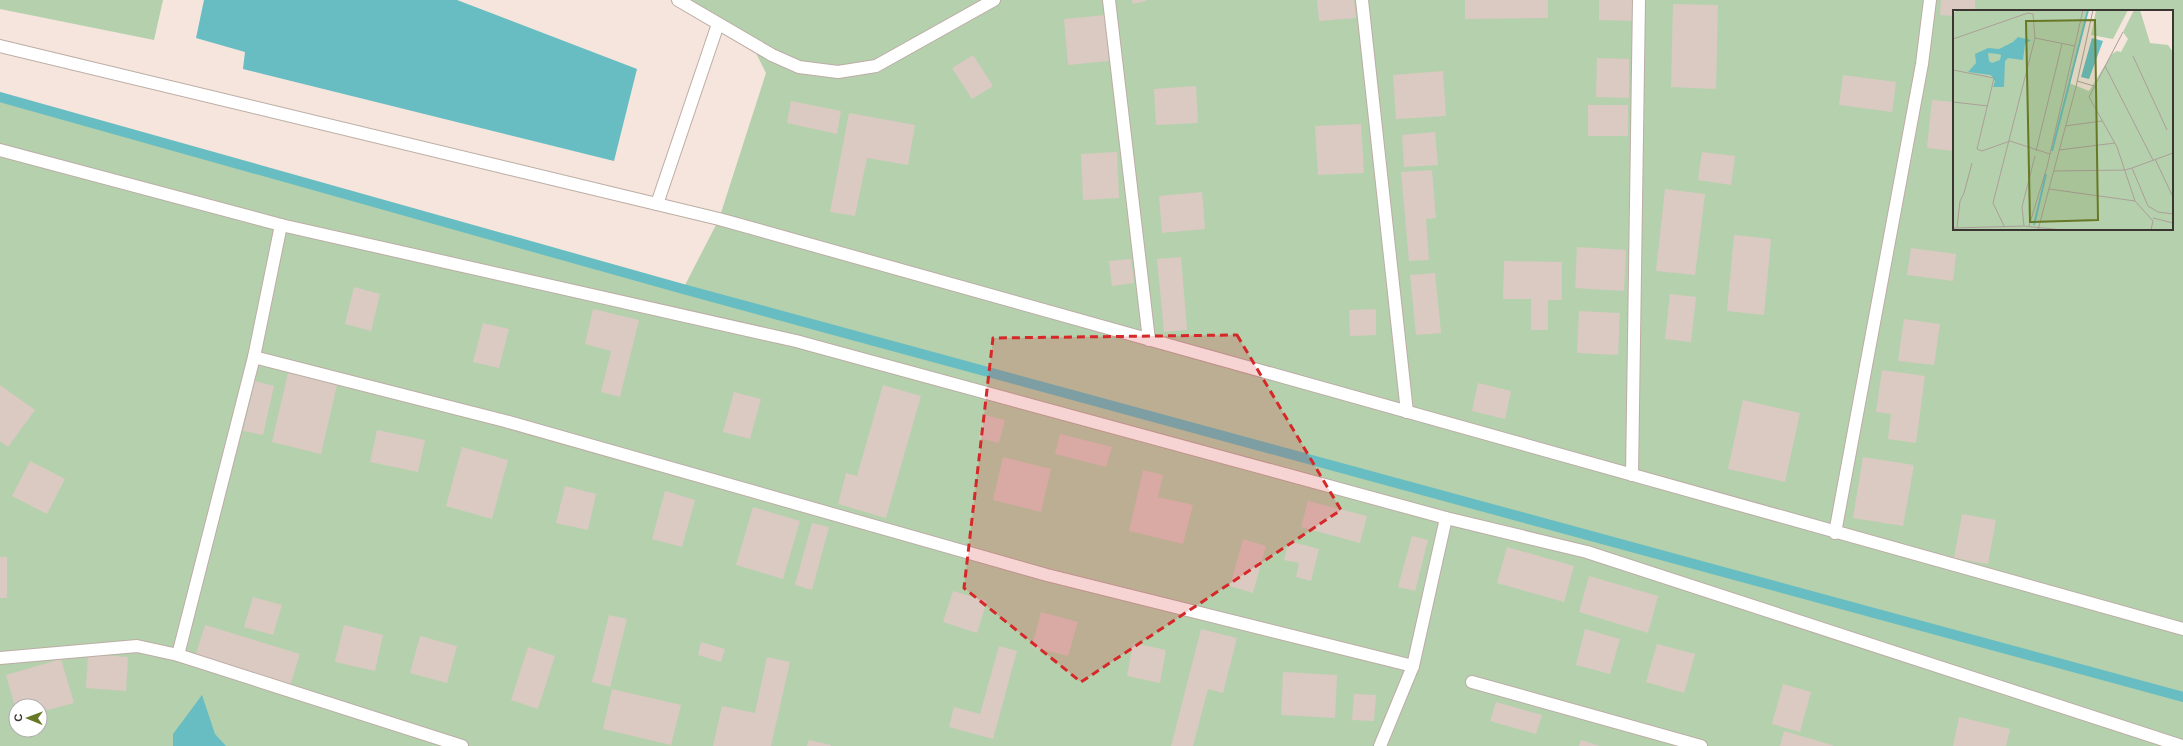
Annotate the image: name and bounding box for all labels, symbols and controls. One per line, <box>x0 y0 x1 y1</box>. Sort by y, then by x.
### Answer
inset map <box>1953 10 2173 230</box>
north arrow <box>8 698 48 738</box>
text: С <box>12 714 24 722</box>

